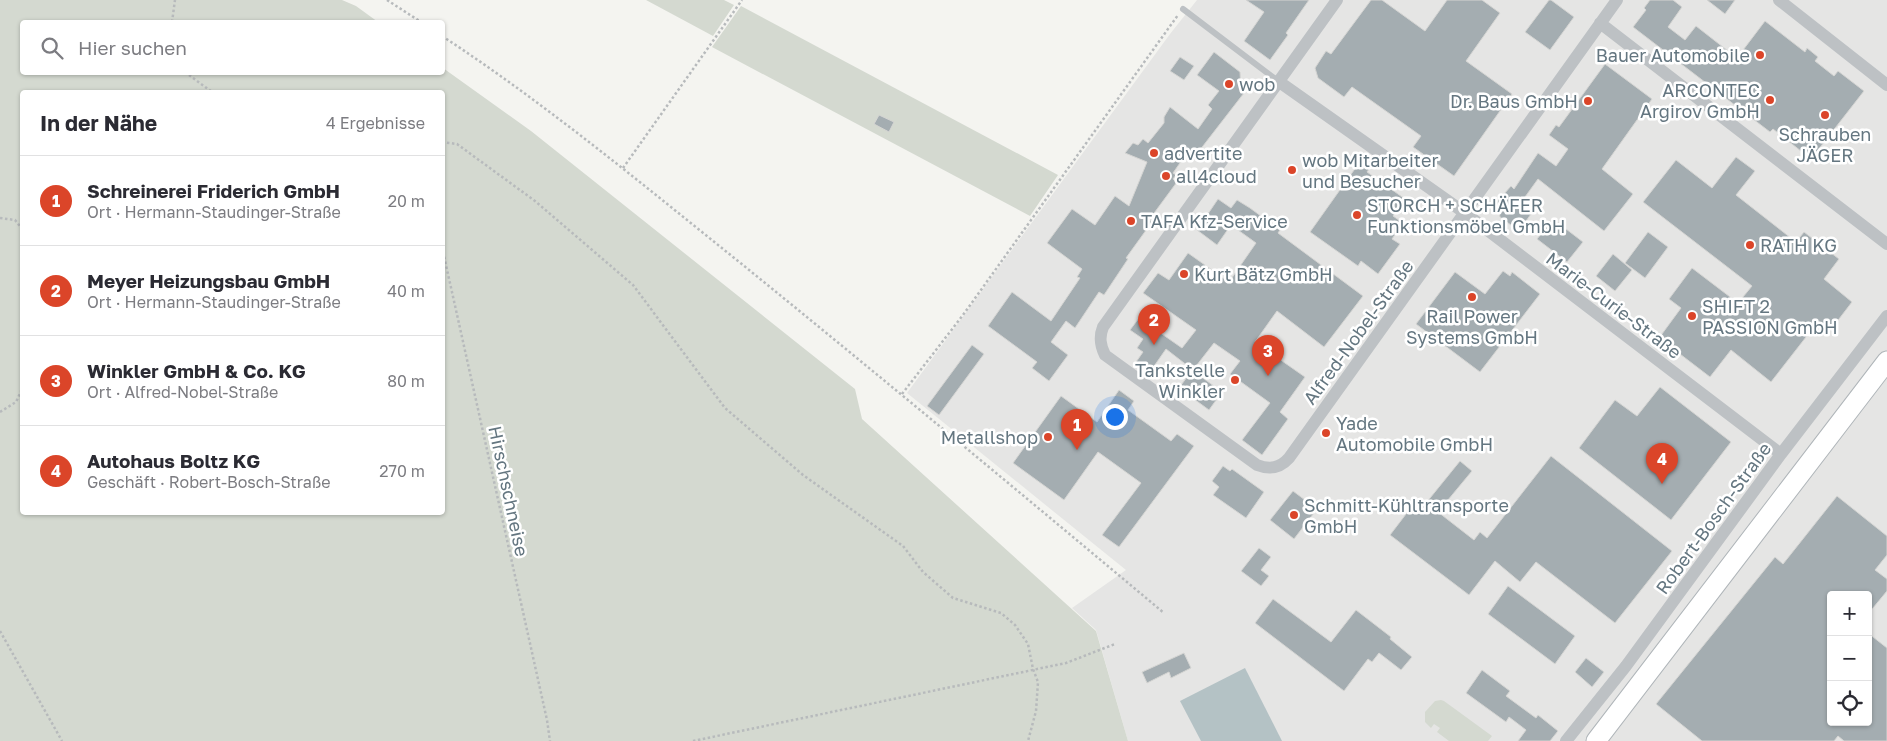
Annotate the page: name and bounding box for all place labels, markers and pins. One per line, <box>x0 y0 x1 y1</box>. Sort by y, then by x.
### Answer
place label: Bauer Automobile <box>1596 44 1750 66</box>
marker: Bauer Automobile <box>1754 49 1766 61</box>
place label: wob <box>1239 73 1275 95</box>
marker: wob <box>1223 78 1235 90</box>
place label: ARCONTEC Argirov GmbH <box>1640 79 1760 122</box>
place label: Dr. Baus GmbH <box>1450 90 1578 112</box>
marker: ARCONTEC Argirov GmbH <box>1764 94 1776 106</box>
marker: Dr. Baus GmbH <box>1582 95 1594 107</box>
marker: Schrauben JÄGER <box>1819 109 1831 121</box>
place label: Schrauben JÄGER <box>1779 123 1871 166</box>
place label: advertite <box>1164 142 1242 164</box>
marker: advertite <box>1148 147 1160 159</box>
place label: wob Mitarbeiter und Besucher <box>1302 149 1438 192</box>
marker: wob Mitarbeiter und Besucher <box>1286 164 1298 176</box>
place label: all4cloud <box>1176 165 1257 187</box>
marker: all4cloud <box>1160 170 1172 182</box>
place label: STORCH + SCHÄFER Funktionsmöbel GmbH <box>1367 194 1566 237</box>
marker: STORCH + SCHÄFER Funktionsmöbel GmbH <box>1351 209 1363 221</box>
place label: TAFA Kfz-Service <box>1141 210 1288 232</box>
marker: TAFA Kfz-Service <box>1125 215 1137 227</box>
place label: RATH KG <box>1760 234 1837 256</box>
marker: RATH KG <box>1744 239 1756 251</box>
place label: Kurt Bätz GmbH <box>1194 263 1333 285</box>
marker: Kurt Bätz GmbH <box>1178 268 1190 280</box>
marker: Rail Power Systems GmbH <box>1466 291 1478 303</box>
place label: SHIFT 2 PASSION GmbH <box>1702 295 1838 338</box>
pin: 2 <box>1138 304 1170 345</box>
place label: Rail Power Systems GmbH <box>1406 305 1538 348</box>
marker: SHIFT 2 PASSION GmbH <box>1686 310 1698 322</box>
pin: 3 <box>1252 335 1284 376</box>
place label: Tankstelle Winkler <box>1135 359 1225 402</box>
marker: Tankstelle Winkler <box>1229 374 1241 386</box>
pin: 1 <box>1061 409 1093 450</box>
place label: Yade Automobile GmbH <box>1336 412 1493 455</box>
place label: Metallshop <box>941 426 1038 448</box>
marker: Yade Automobile GmbH <box>1320 427 1332 439</box>
marker: Metallshop <box>1042 431 1054 443</box>
pin: 4 <box>1646 443 1678 484</box>
place label: Schmitt-Kühltransporte GmbH <box>1304 494 1509 537</box>
marker: Schmitt-Kühltransporte GmbH <box>1288 509 1300 521</box>

